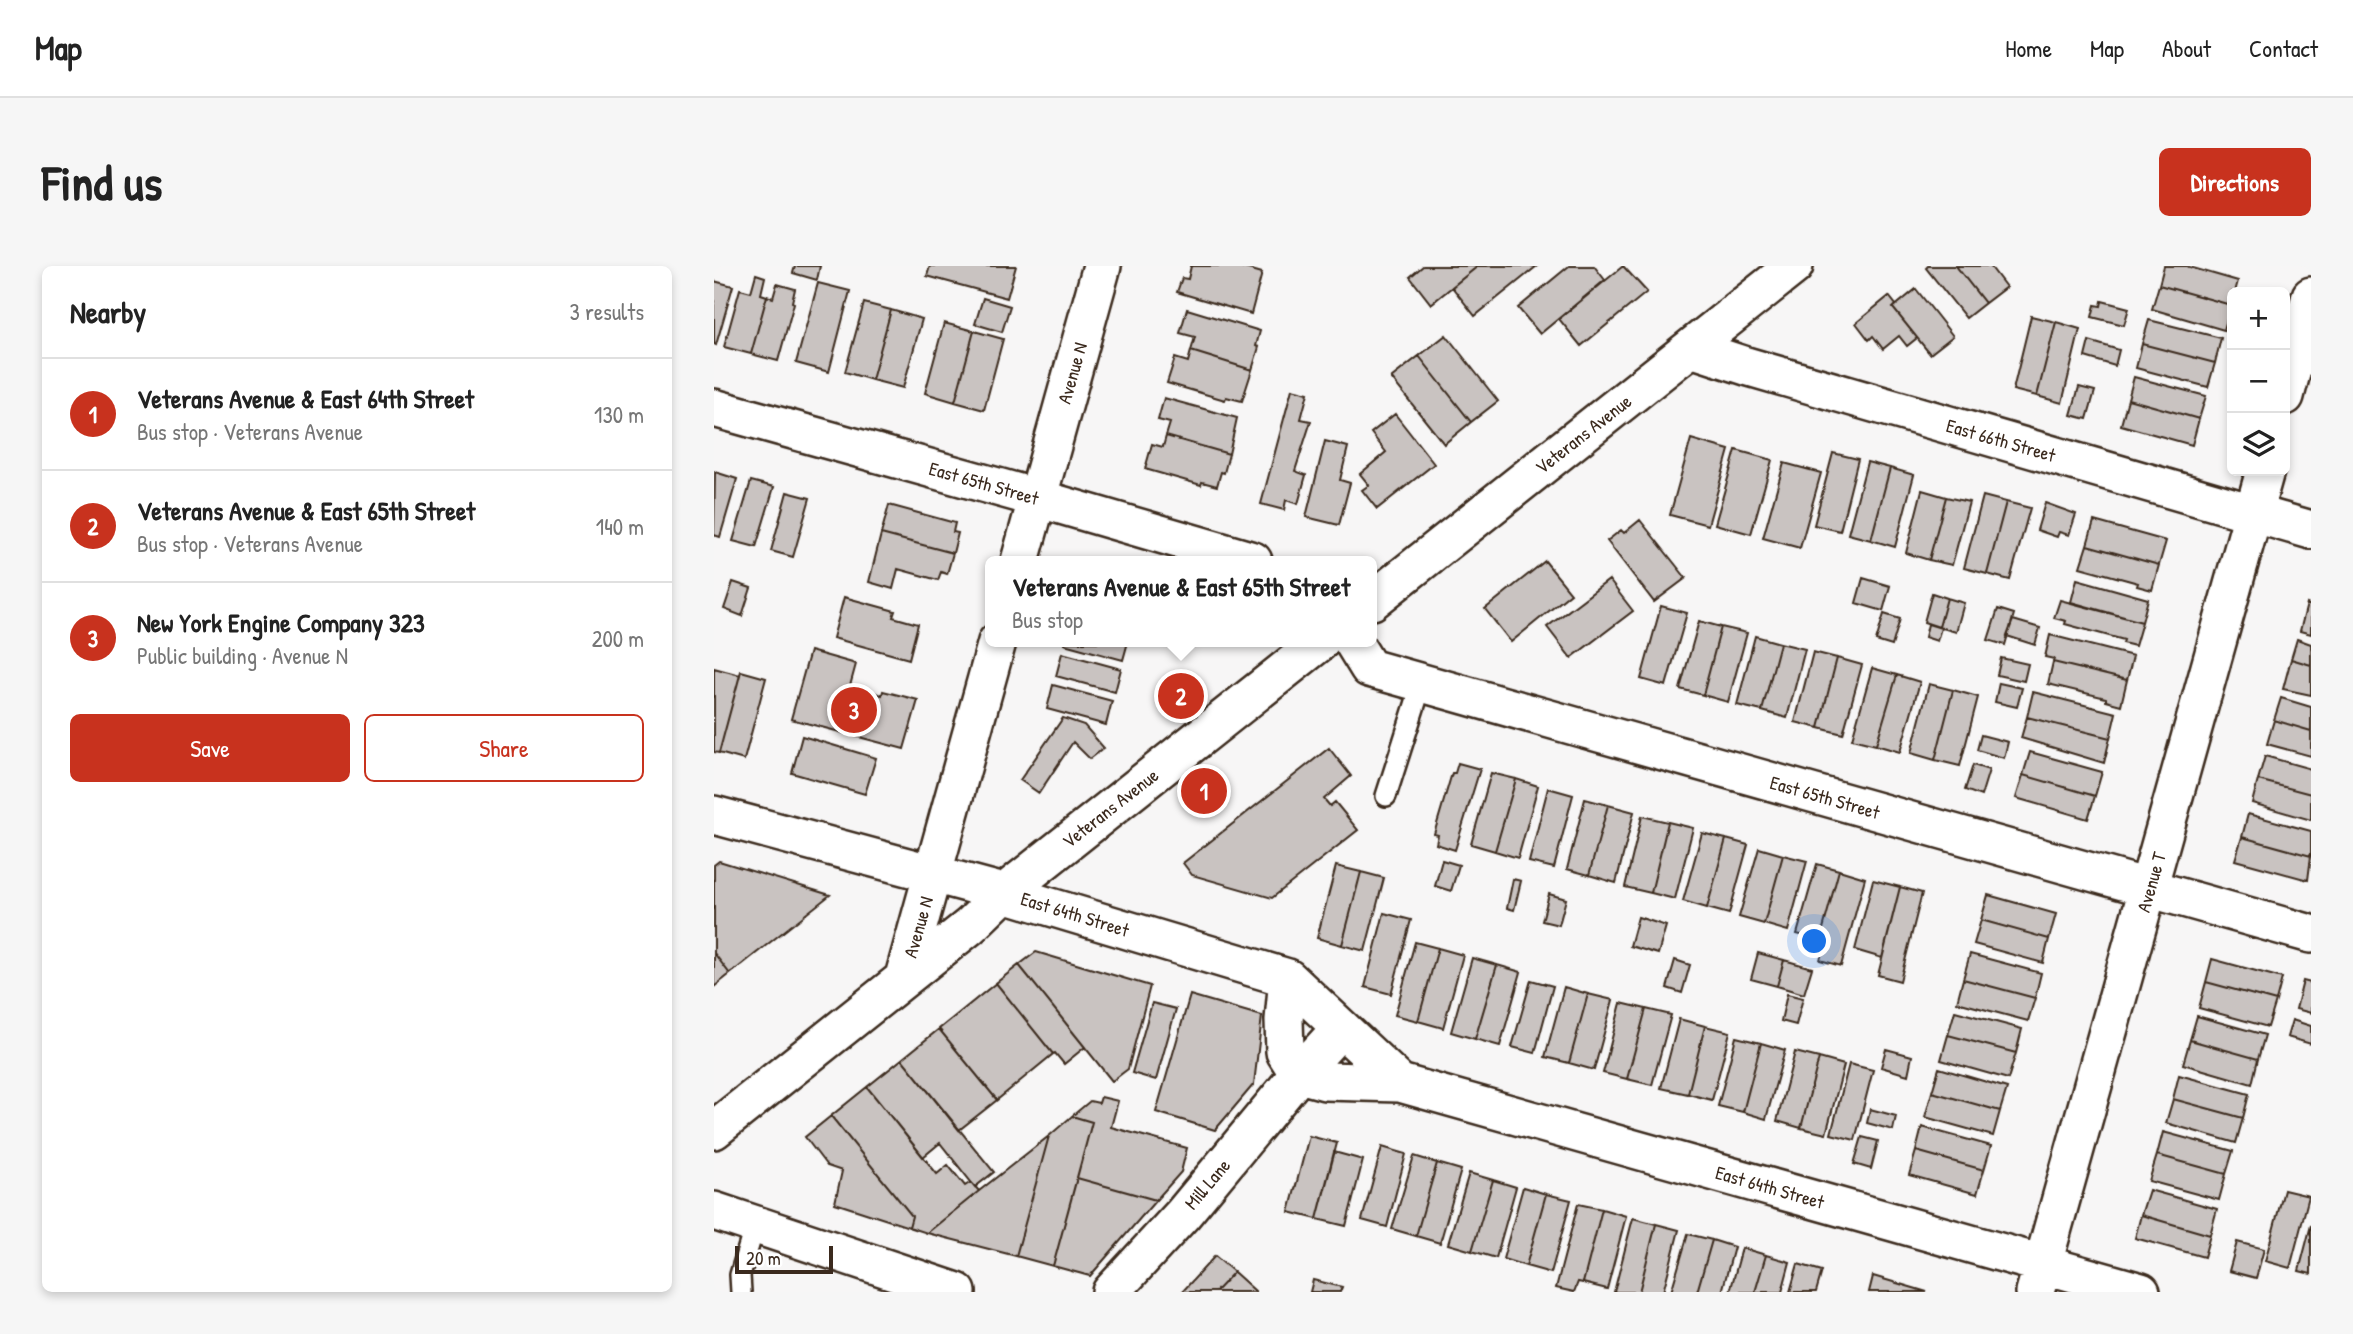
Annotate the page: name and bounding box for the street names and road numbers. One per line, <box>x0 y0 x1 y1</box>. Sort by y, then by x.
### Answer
street label: Avenue N <box>1051 339 1093 407</box>
street label: Veterans Avenue <box>1529 388 1637 480</box>
street label: East 66th Street <box>1943 412 2059 468</box>
street label: East 65th Street <box>926 455 1042 511</box>
street label: Veterans Avenue <box>1056 762 1164 854</box>
street label: East 65th Street <box>1767 769 1883 825</box>
street label: Avenue T <box>2130 848 2172 915</box>
street label: East 64th Street <box>1018 885 1133 943</box>
street label: Avenue N <box>897 893 939 961</box>
street label: Mill Lane <box>1178 1153 1236 1215</box>
street label: East 64th Street <box>1713 1159 1828 1215</box>

